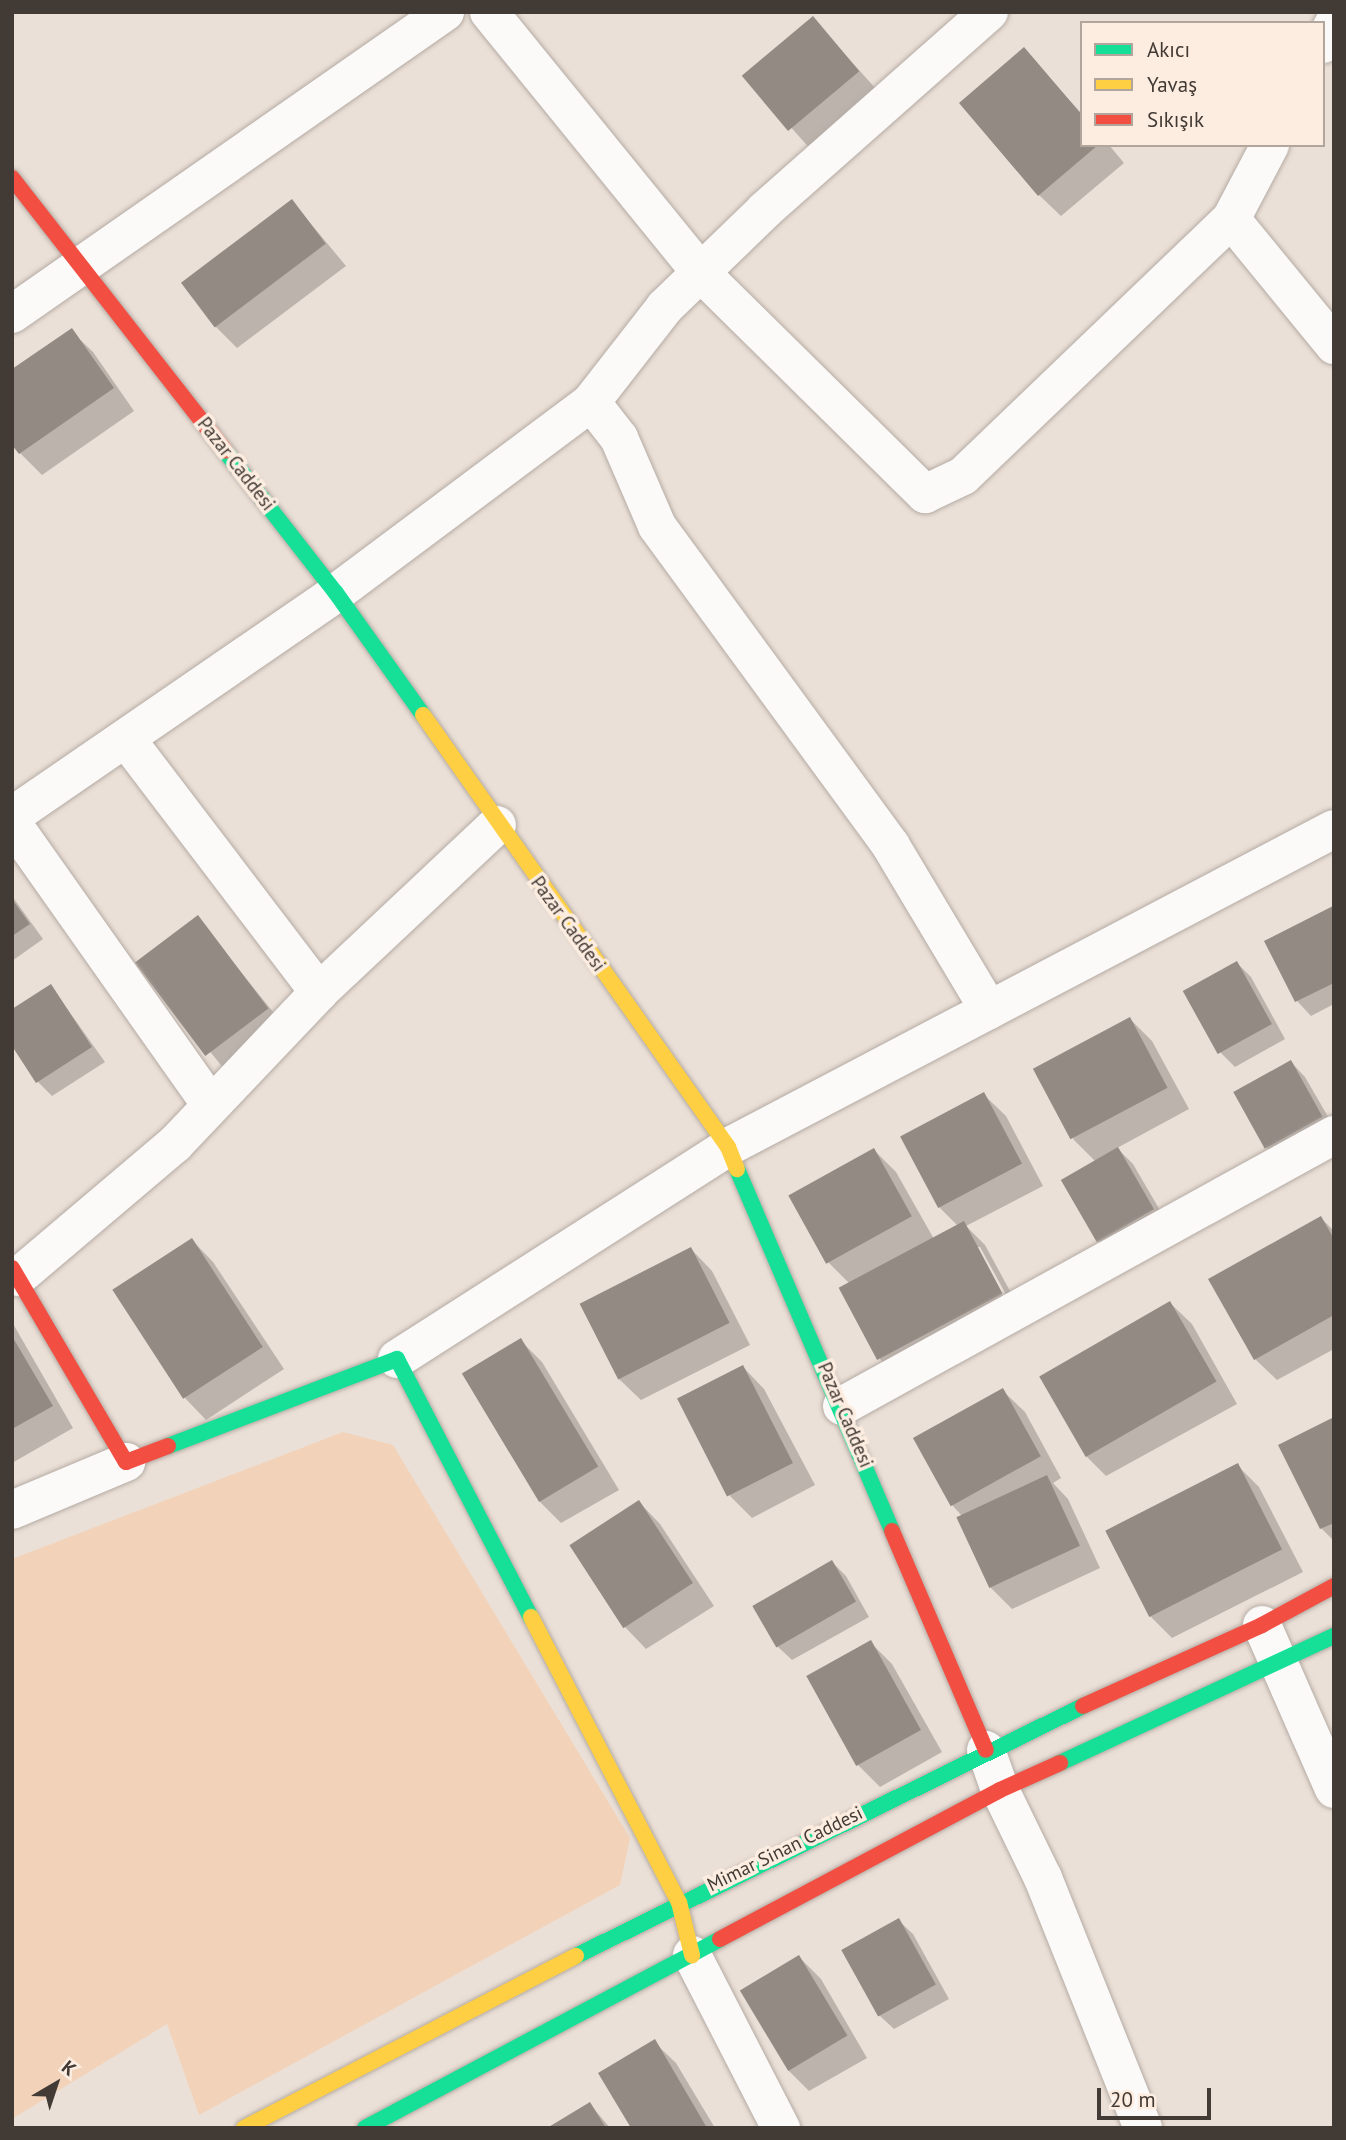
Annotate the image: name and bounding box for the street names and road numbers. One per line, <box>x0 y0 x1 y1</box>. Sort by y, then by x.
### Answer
street label: Pazar Caddesi <box>193 413 279 515</box>
street label: Pazar Caddesi <box>526 872 610 976</box>
street label: Pazar Caddesi <box>813 1359 877 1471</box>
street label: Mimar Sinan Caddesi <box>704 1801 866 1897</box>

